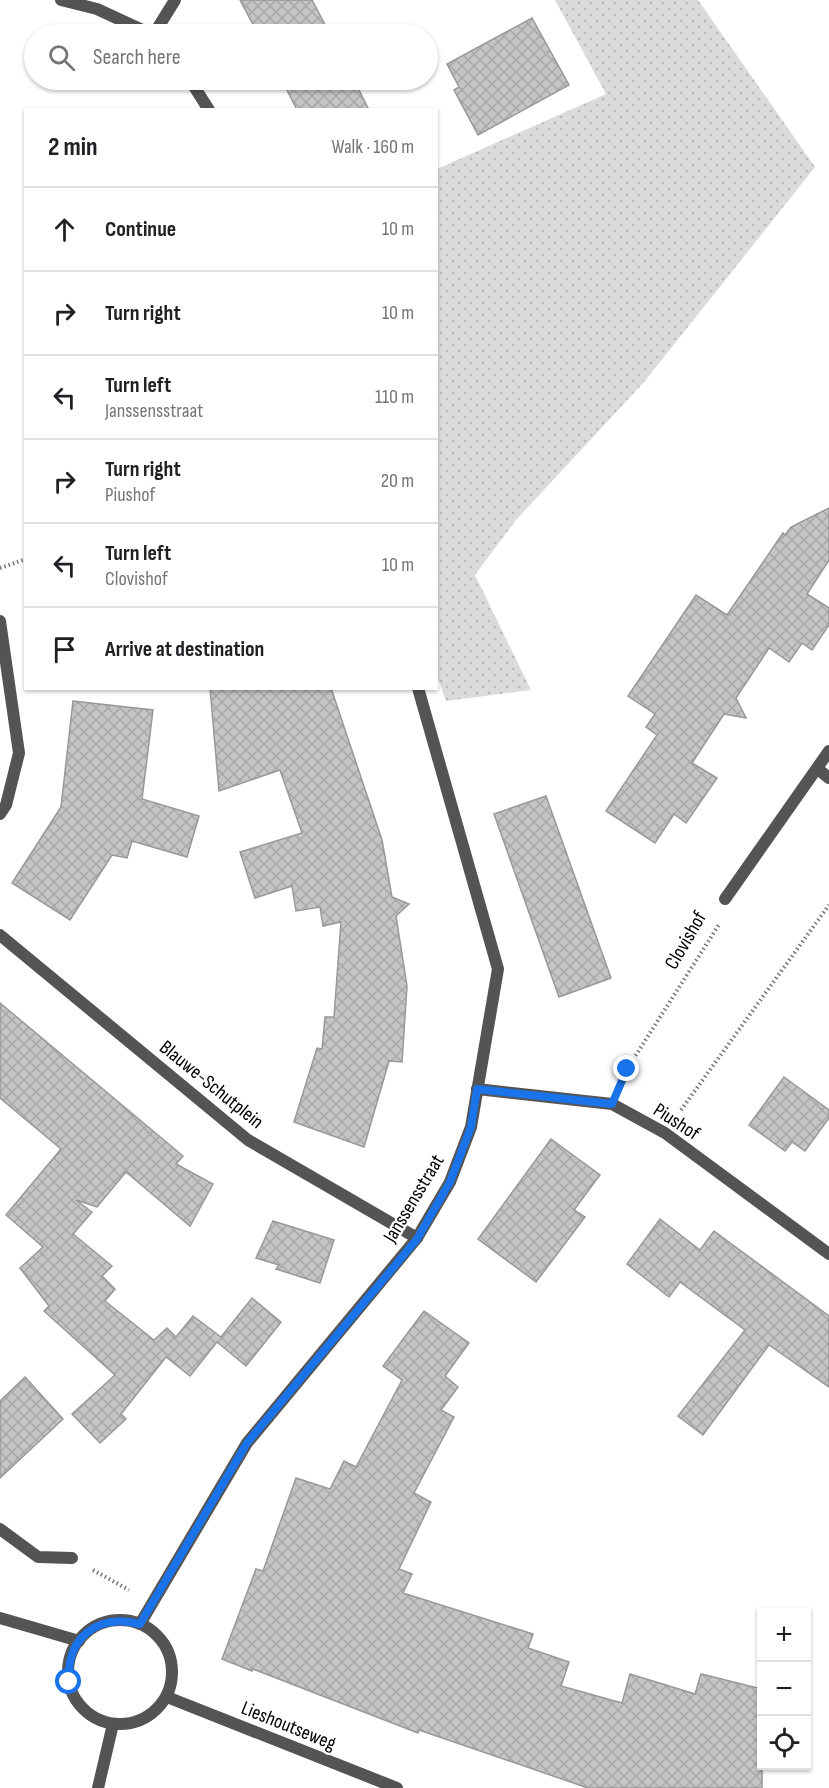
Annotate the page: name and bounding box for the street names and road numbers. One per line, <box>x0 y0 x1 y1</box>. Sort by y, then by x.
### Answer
street label: Clovishof <box>660 907 712 974</box>
street label: Blauwe-Schutplein <box>154 1035 268 1134</box>
street label: Piushof <box>649 1098 704 1146</box>
street label: Janssensstraat <box>378 1150 449 1248</box>
street label: Lieshoutseweg <box>238 1696 339 1756</box>

